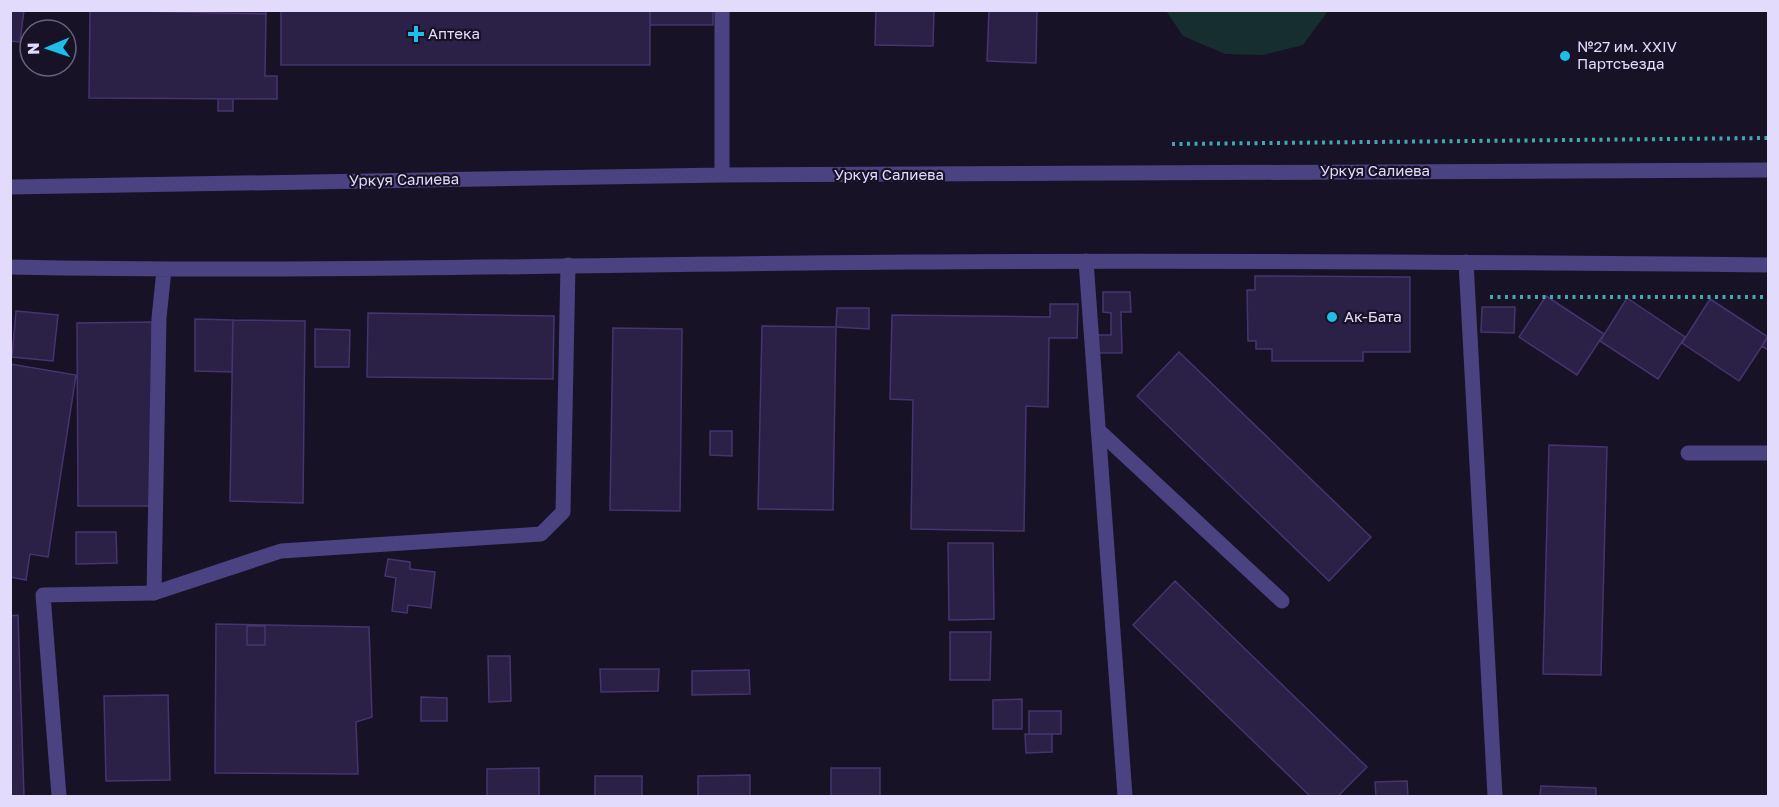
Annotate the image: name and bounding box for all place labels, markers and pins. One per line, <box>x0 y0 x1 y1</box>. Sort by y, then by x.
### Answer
place label: Аптека <box>428 24 480 42</box>
marker: Аптека <box>409 27 423 41</box>
place label: №27 им. XXIV Партсъезда <box>1577 37 1677 72</box>
marker: №27 им. XXIV Партсъезда <box>1558 49 1572 63</box>
place label: Ак-Бата <box>1344 307 1402 325</box>
marker: Ак-Бата <box>1325 310 1339 324</box>

